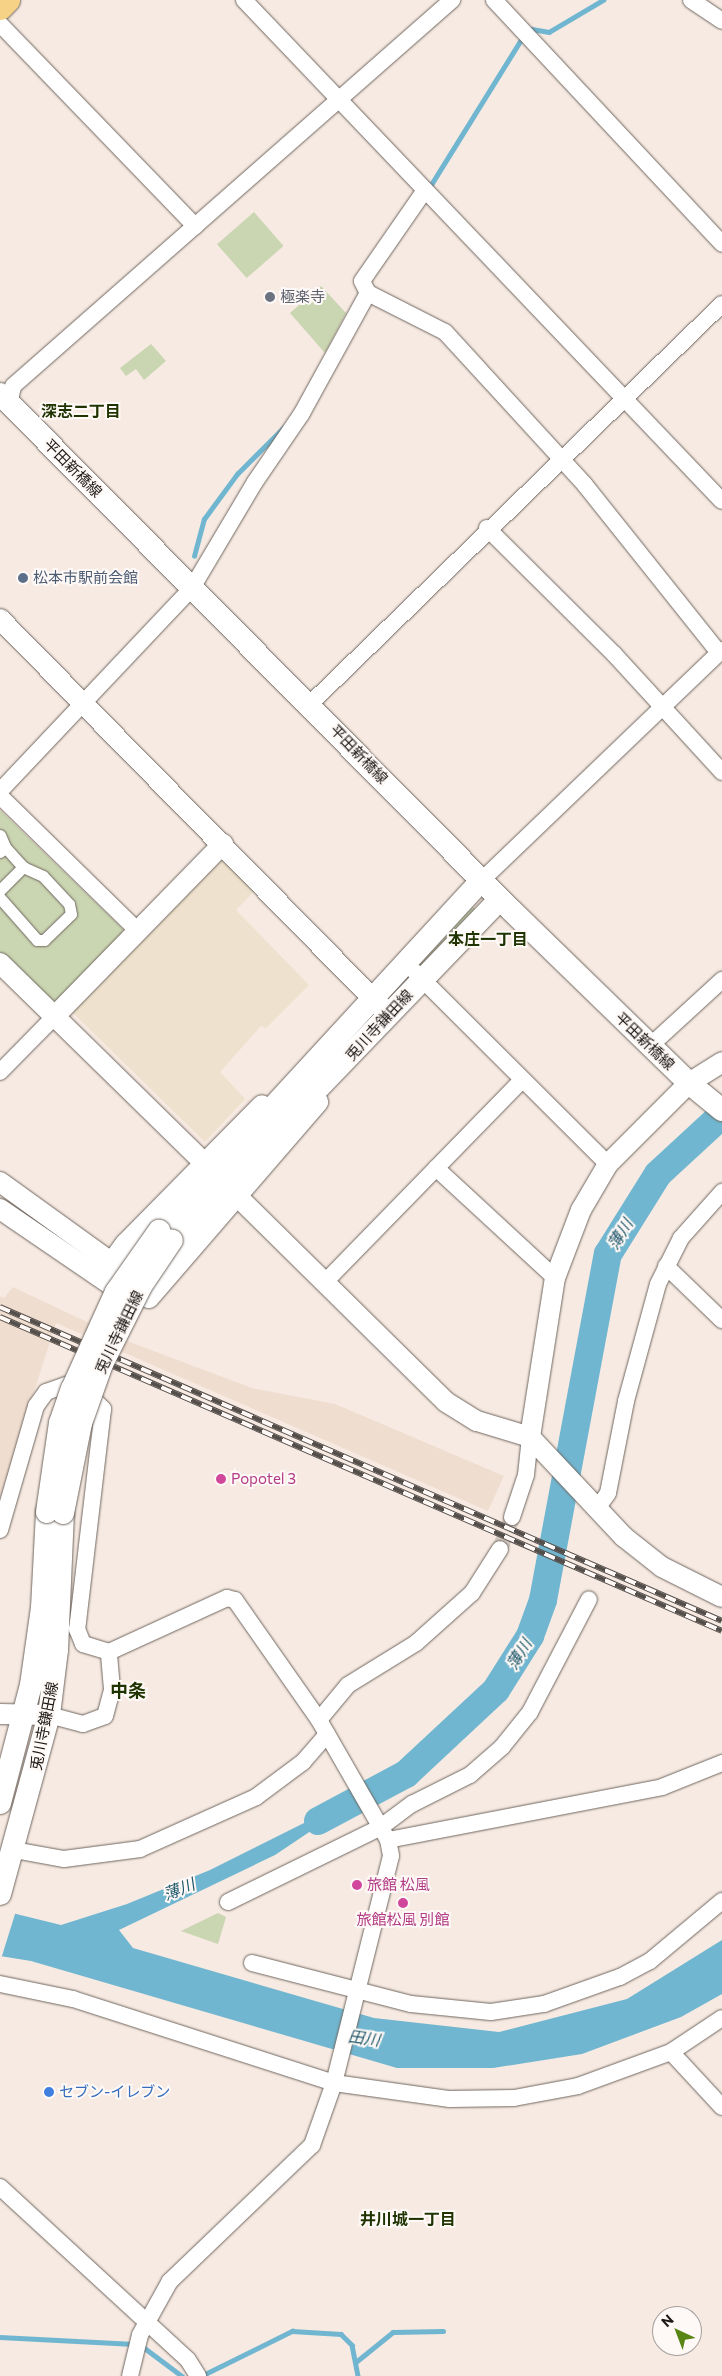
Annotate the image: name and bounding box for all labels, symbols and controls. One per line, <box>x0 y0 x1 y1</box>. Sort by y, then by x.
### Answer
place label: 極楽寺 <box>280 288 325 306</box>
marker: 極楽寺 <box>264 291 276 303</box>
district label: 深志二丁目 <box>41 401 121 421</box>
street label: 平田新橋線 <box>40 435 106 501</box>
place label: 松本市駅前会館 <box>33 569 138 587</box>
marker: 松本市駅前会館 <box>17 572 29 584</box>
street label: 平田新橋線 <box>326 721 392 787</box>
district label: 本庄一丁目 <box>448 929 528 949</box>
street label: 兎川寺鎌田線 <box>342 986 416 1064</box>
street label: 平田新橋線 <box>612 1008 678 1074</box>
water label: 薄川 <box>603 1215 637 1253</box>
street label: 兎川寺鎌田線 <box>91 1288 147 1376</box>
place label: Popotel 3 <box>231 1470 296 1488</box>
marker: Popotel 3 <box>215 1473 227 1485</box>
water label: 薄川 <box>502 1635 536 1673</box>
district label: 中条 <box>110 1679 146 1701</box>
street label: 兎川寺鎌田線 <box>27 1680 61 1772</box>
water label: 薄川 <box>161 1874 197 1904</box>
place label: 旅館 松風 <box>367 1876 430 1894</box>
marker: 旅館 松風 <box>351 1879 363 1891</box>
marker: 旅館松風 別館 <box>397 1897 409 1909</box>
place label: 旅館松風 別館 <box>357 1911 449 1929</box>
water label: 田川 <box>347 2026 381 2050</box>
place label: セブン-イレブン <box>59 2083 170 2101</box>
marker: セブン-イレブン <box>43 2086 55 2098</box>
district label: 井川城一丁目 <box>360 2209 456 2229</box>
north arrow <box>652 2306 702 2356</box>
text: N <box>657 2311 677 2330</box>

